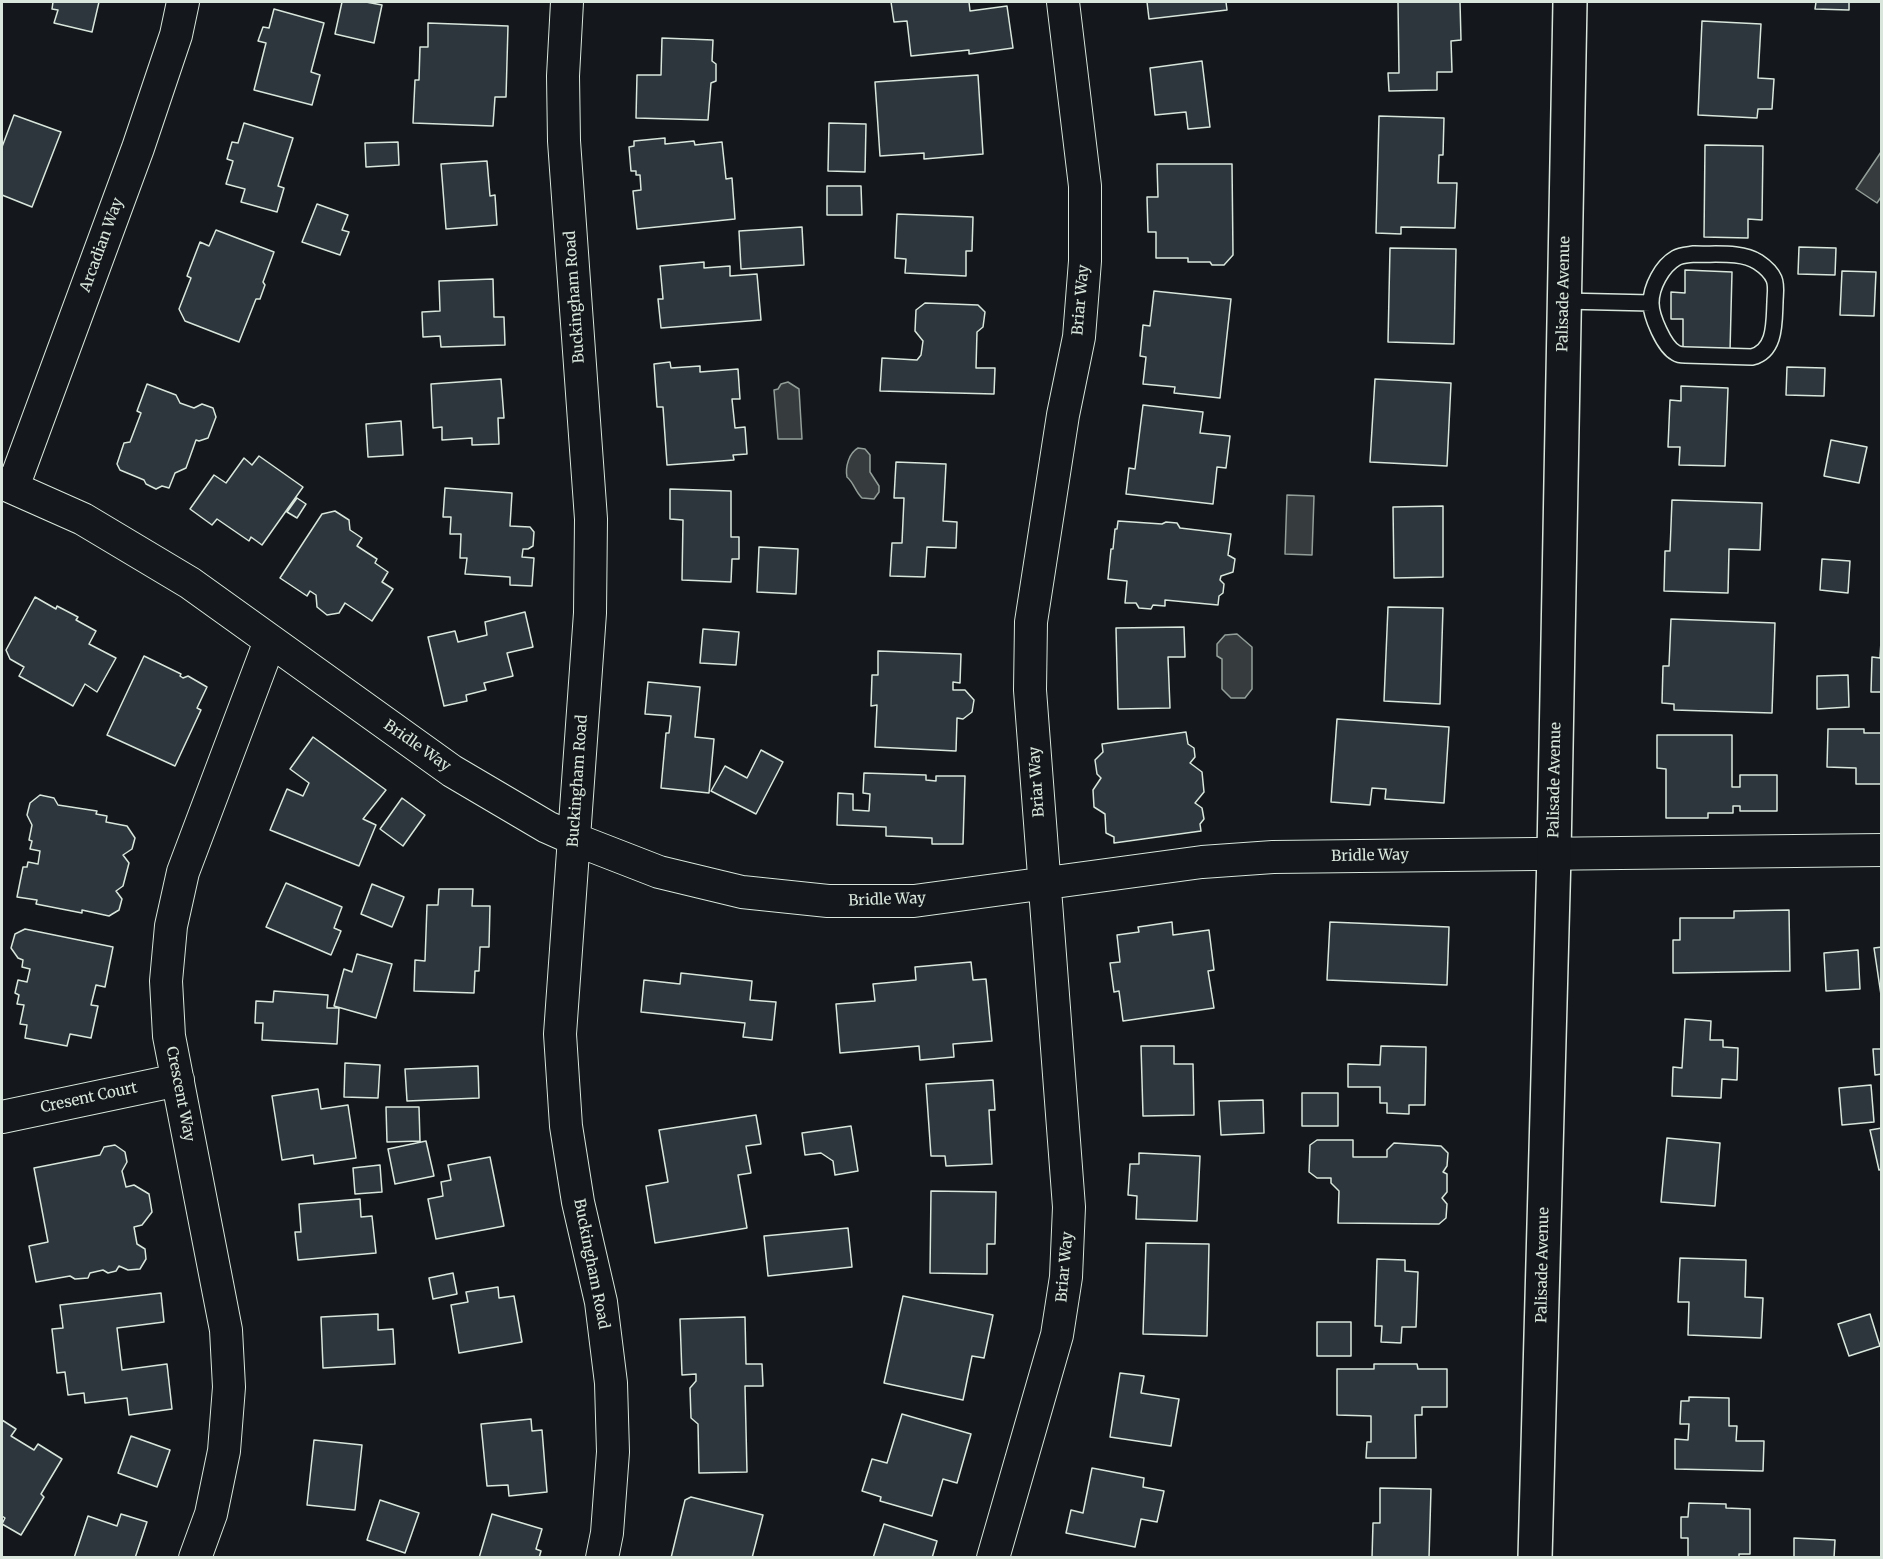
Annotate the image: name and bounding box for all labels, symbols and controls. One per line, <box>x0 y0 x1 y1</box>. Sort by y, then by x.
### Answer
street label: Arcadian Way <box>77 195 127 295</box>
street label: Buckingham Road <box>561 230 589 364</box>
street label: Palisade Avenue <box>1554 236 1574 352</box>
street label: Briar Way <box>1069 264 1093 336</box>
street label: Buckingham Road <box>564 714 592 848</box>
street label: Bridle Way <box>380 716 454 776</box>
street label: Palisade Avenue <box>1545 722 1565 838</box>
street label: Briar Way <box>1026 746 1048 818</box>
street label: Bridle Way <box>1331 846 1409 866</box>
street label: Bridle Way <box>848 890 926 910</box>
street label: Crescent Way <box>162 1045 198 1143</box>
street label: Cresent Court <box>39 1079 139 1117</box>
street label: Buckingham Road <box>570 1197 612 1331</box>
street label: Palisade Avenue <box>1533 1207 1553 1323</box>
street label: Briar Way <box>1053 1231 1077 1303</box>

